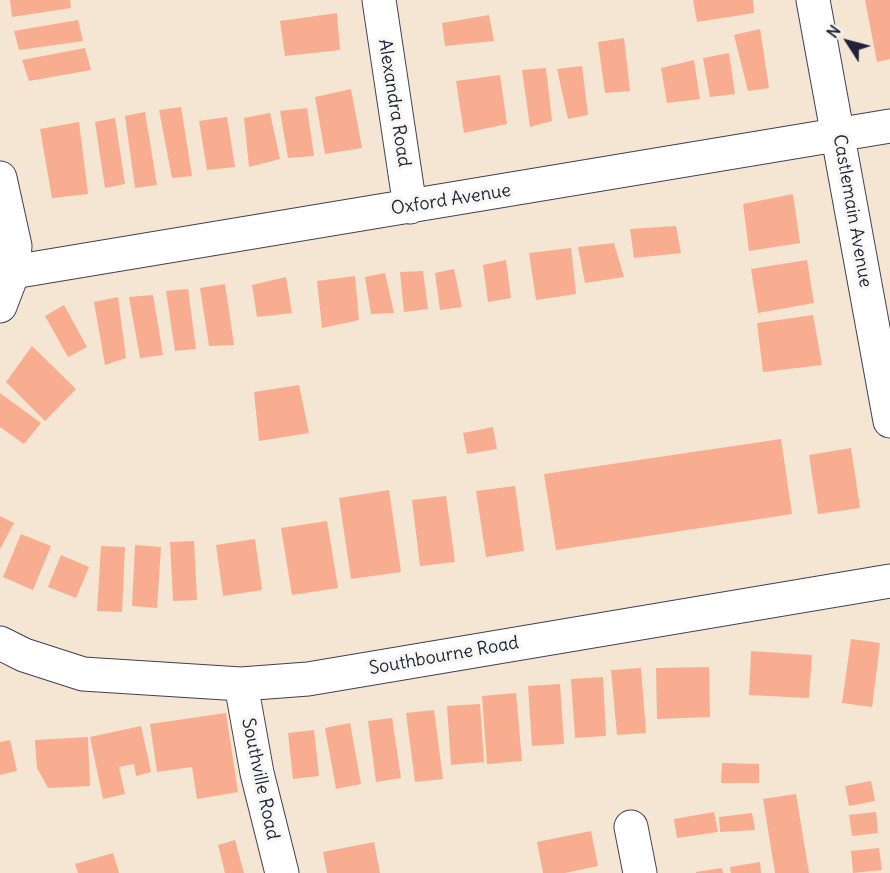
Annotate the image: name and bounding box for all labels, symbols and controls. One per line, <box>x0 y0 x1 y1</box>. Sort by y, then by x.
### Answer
north arrow <box>818 12 878 72</box>
text: N <box>822 21 845 42</box>
street label: Alexandra Road <box>373 38 415 168</box>
street label: Castlemain Avenue <box>828 133 876 289</box>
street label: Oxford Avenue <box>390 180 512 220</box>
street label: Southbourne Road <box>367 632 521 680</box>
street label: Southville Road <box>237 716 283 842</box>

